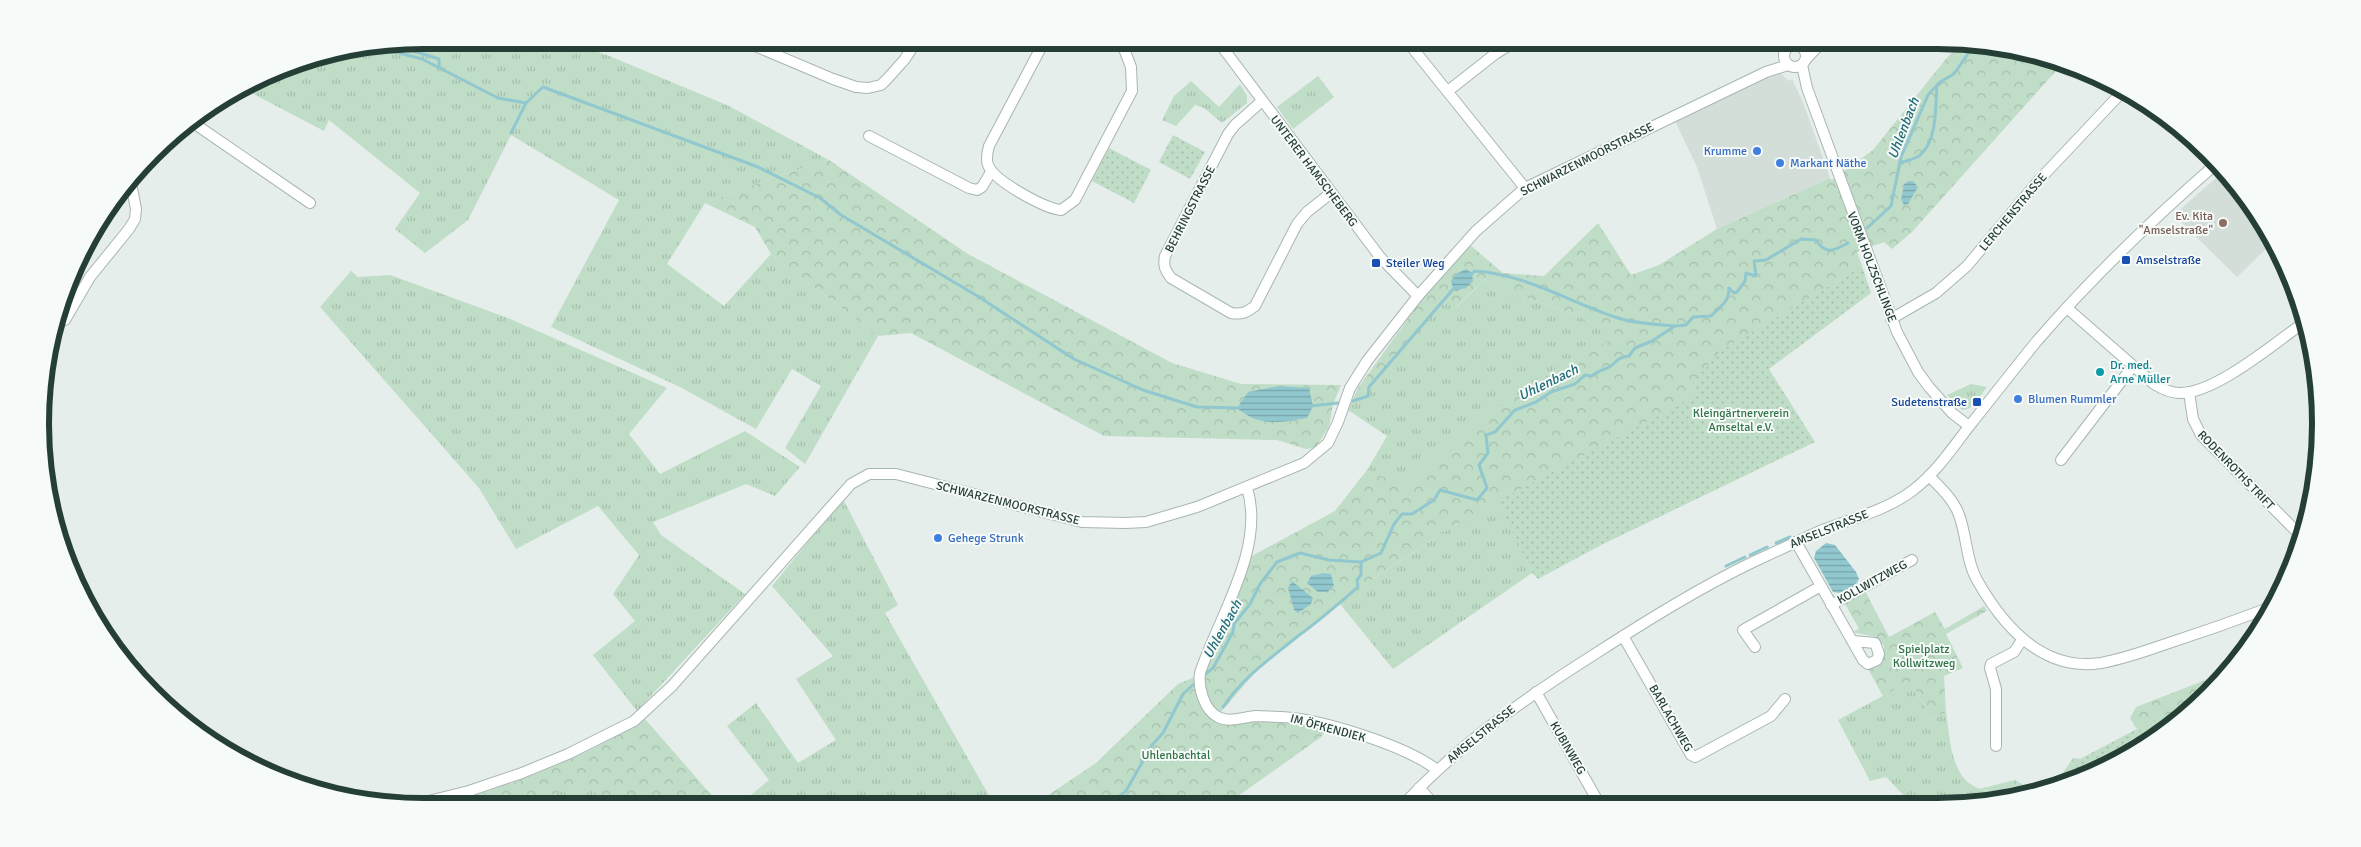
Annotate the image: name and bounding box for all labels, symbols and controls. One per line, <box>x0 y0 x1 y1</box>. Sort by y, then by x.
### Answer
water label: Uhlenbach <box>1884 95 1923 161</box>
street label: UNTERER HAMSCHEBERG <box>1267 113 1360 230</box>
street label: SCHWARZENMOORSTRASSE <box>1518 119 1657 200</box>
place label: Krumme <box>1704 144 1747 159</box>
marker: Krumme <box>1751 145 1763 157</box>
place label: Markant Näthe <box>1790 156 1867 171</box>
marker: Markant Näthe <box>1774 157 1786 169</box>
street label: BEHRINGSTRASSE <box>1162 163 1219 255</box>
street label: LERCHENSTRASSE <box>1976 170 2050 254</box>
place label: Ev. Kita "Amselstraße" <box>2139 209 2213 238</box>
street label: VORM HOLZSCHLINGE <box>1844 210 1900 325</box>
marker: Ev. Kita "Amselstraße" <box>2217 217 2229 229</box>
place label: Amselstraße <box>2136 253 2201 268</box>
marker: Amselstraße <box>2120 254 2132 266</box>
place label: Steiler Weg <box>1386 256 1445 271</box>
marker: Steiler Weg <box>1370 257 1382 269</box>
place label: Dr. med. Arne Müller <box>2110 358 2171 387</box>
water label: Uhlenbach <box>1516 361 1581 404</box>
marker: Dr. med. Arne Müller <box>2094 366 2106 378</box>
place label: Blumen Rummler <box>2028 392 2117 407</box>
marker: Blumen Rummler <box>2012 393 2024 405</box>
place label: Sudetenstraße <box>1891 395 1967 410</box>
marker: Sudetenstraße <box>1971 396 1983 408</box>
park label: Kleingärtnerverein Amseltal e.V. <box>1693 406 1789 435</box>
street label: RODENROTHS TRIFT <box>2194 428 2277 513</box>
street label: SCHWARZENMOORSTRASSE <box>934 478 1082 529</box>
street label: AMSELSTRASSE <box>1788 507 1871 552</box>
place label: Gehege Strunk <box>948 531 1024 546</box>
marker: Gehege Strunk <box>932 532 944 544</box>
street label: KOLLWITZWEG <box>1835 557 1910 608</box>
water label: Uhlenbach <box>1199 597 1246 661</box>
park label: Spielplatz Kollwitzweg <box>1893 642 1955 671</box>
street label: BARLACHWEG <box>1645 682 1696 755</box>
street label: AMSELSTRASSE <box>1444 702 1519 767</box>
street label: IM ÖFKENDIEK <box>1289 711 1367 746</box>
street label: KUBINWEG <box>1546 719 1589 777</box>
park label: Uhlenbachtal <box>1142 748 1211 763</box>

